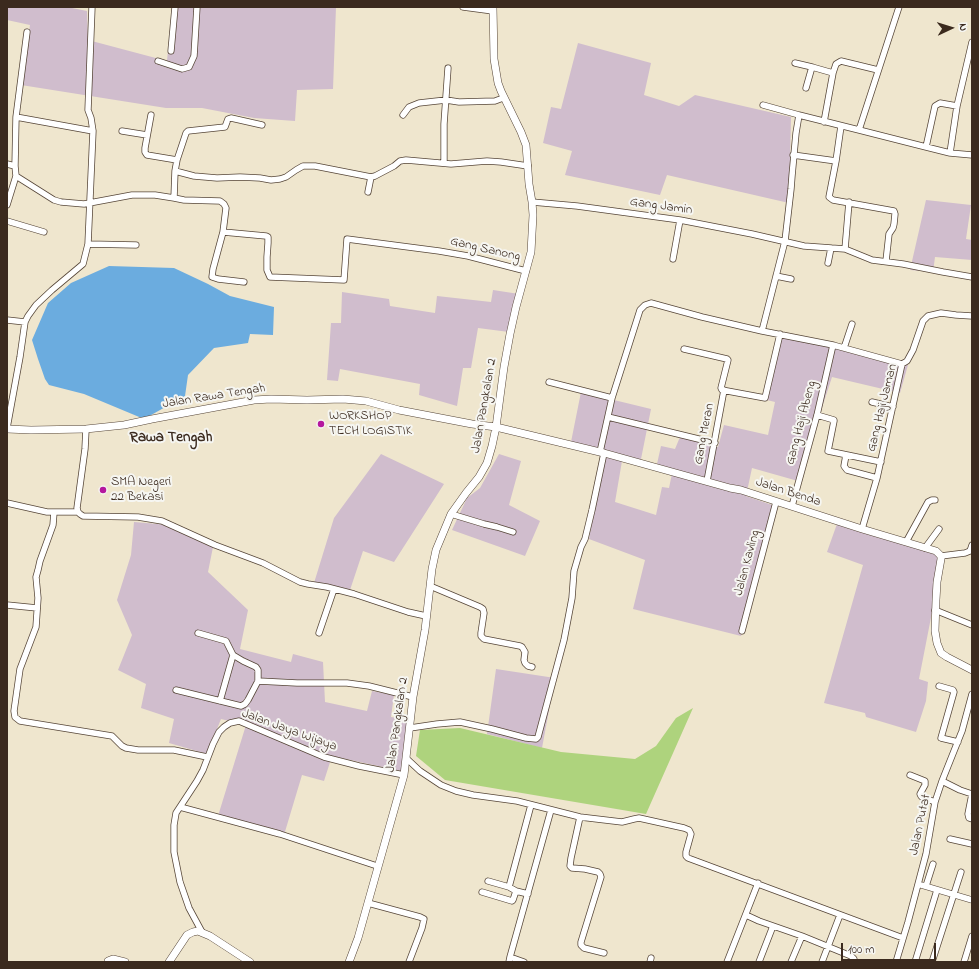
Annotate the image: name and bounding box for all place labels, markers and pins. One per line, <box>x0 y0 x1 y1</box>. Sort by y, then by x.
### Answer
place label: WORKSHOP TECH LOGISTIK <box>329 409 412 440</box>
marker: WORKSHOP TECH LOGISTIK <box>316 419 326 429</box>
place label: SMA Negeri 22 Bekasi <box>111 475 171 506</box>
marker: SMA Negeri 22 Bekasi <box>98 485 108 495</box>

